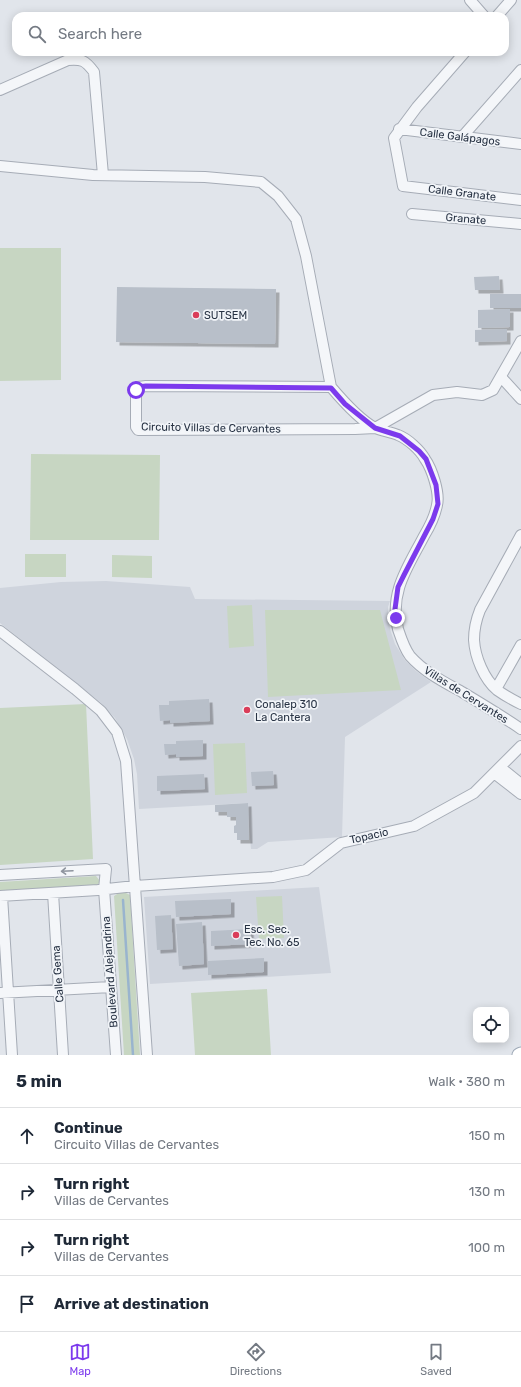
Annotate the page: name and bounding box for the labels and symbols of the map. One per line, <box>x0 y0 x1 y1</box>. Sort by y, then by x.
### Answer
street label: Calle Galápagos <box>419 126 501 148</box>
street label: Calle Granate <box>427 182 497 204</box>
street label: Granate <box>445 211 487 227</box>
place label: SUTSEM <box>204 309 247 322</box>
marker: SUTSEM <box>191 310 201 320</box>
route start <box>127 381 145 399</box>
street label: Circuito Villas de Cervantes <box>141 420 281 436</box>
route end <box>387 609 405 627</box>
street label: Villas de Cervantes <box>421 664 511 726</box>
place label: Conalep 310 La Cantera <box>255 698 318 724</box>
marker: Conalep 310 La Cantera <box>242 705 252 715</box>
street label: Topacio <box>348 825 390 847</box>
one-way arrow <box>61 867 74 874</box>
street label: Boulevard Alejandrina <box>100 916 120 1028</box>
place label: Esc. Sec. Tec. No. 65 <box>244 923 300 949</box>
marker: Esc. Sec. Tec. No. 65 <box>231 930 241 940</box>
street label: Calle Gema <box>50 945 66 1003</box>

